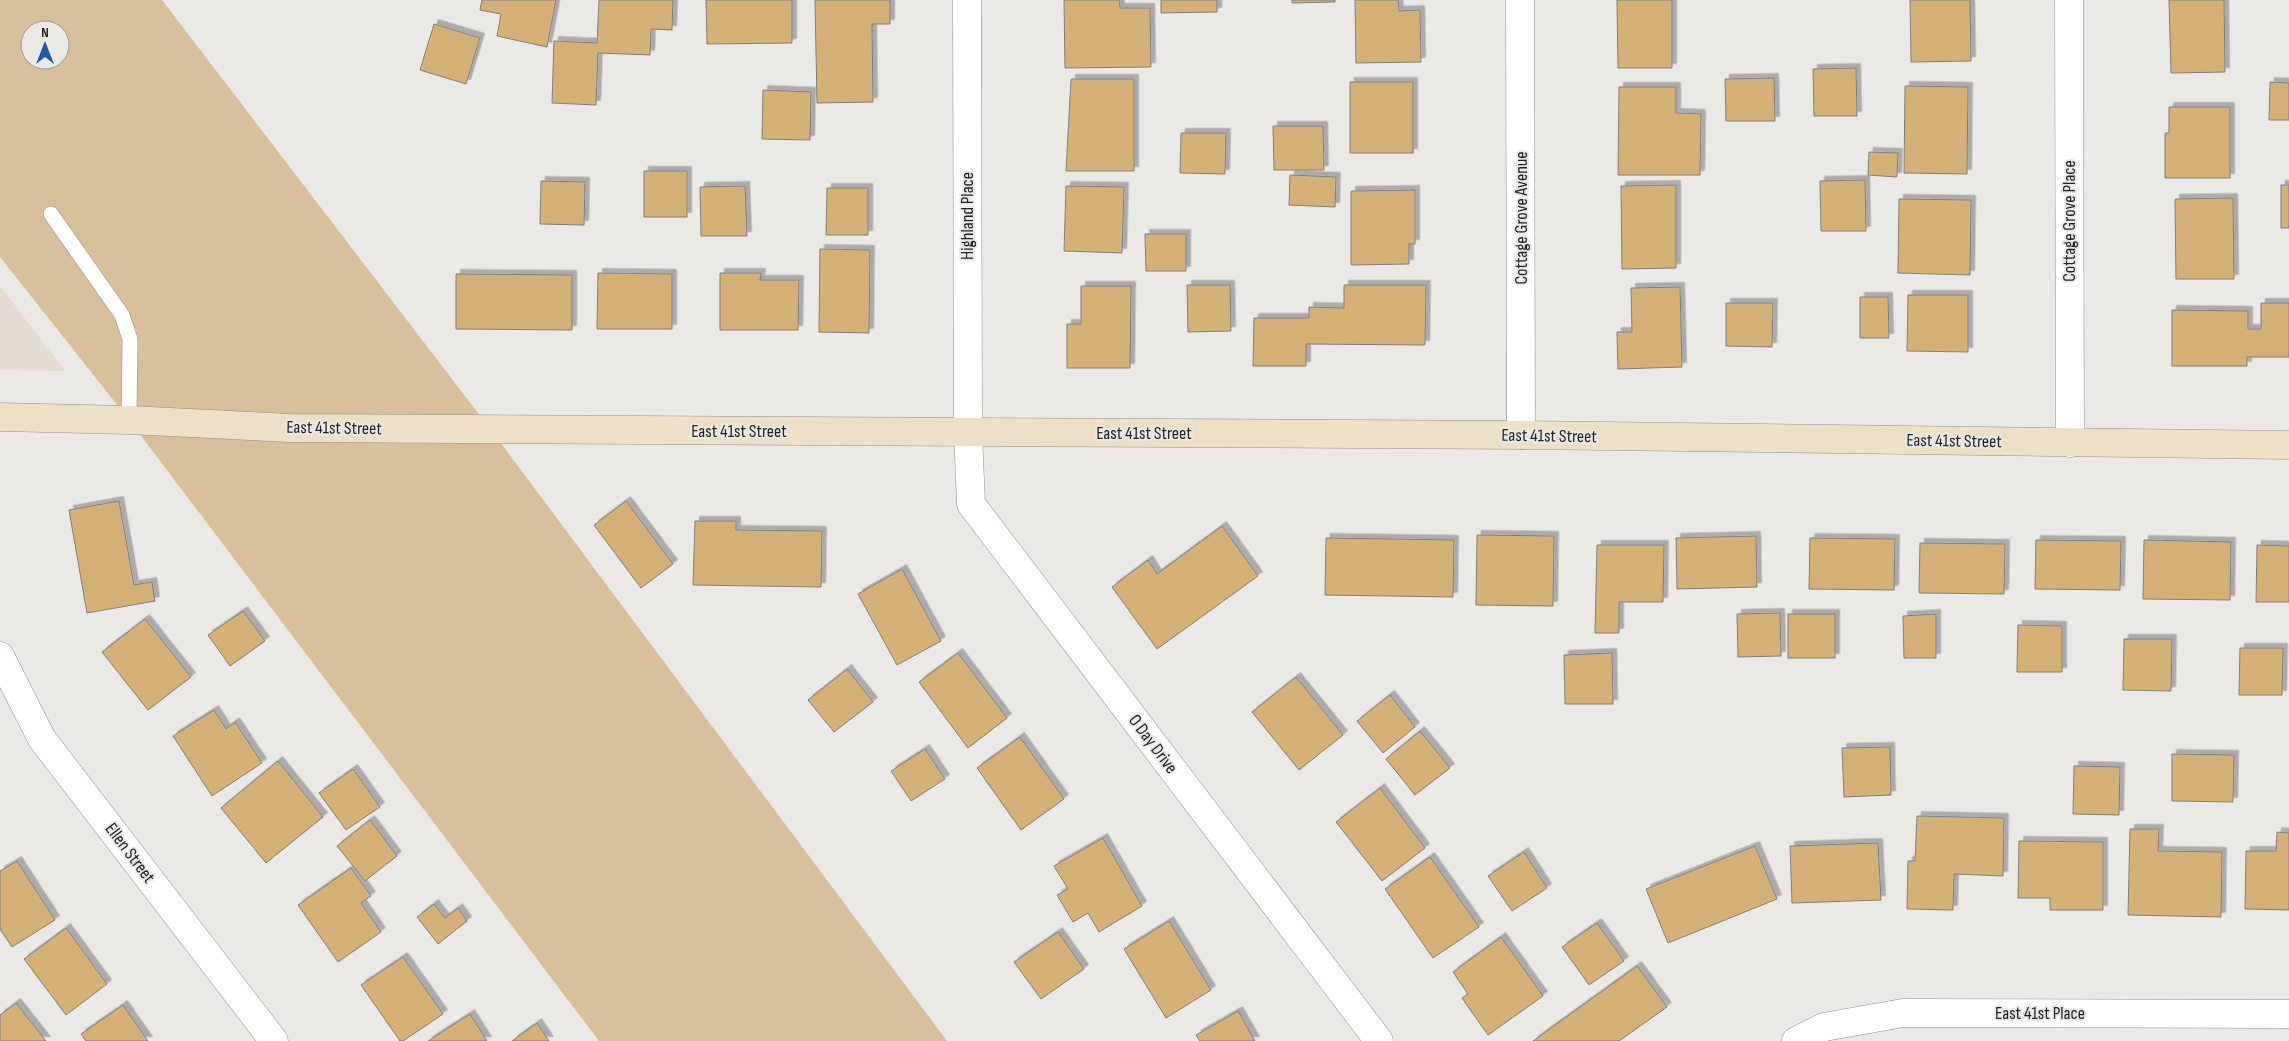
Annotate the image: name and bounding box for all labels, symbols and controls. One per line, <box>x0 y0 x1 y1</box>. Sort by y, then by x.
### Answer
north arrow <box>20 20 70 70</box>
text: N <box>41 24 49 41</box>
street label: Cottage Grove Avenue <box>1511 151 1532 285</box>
street label: Cottage Grove Place <box>2059 160 2080 282</box>
street label: Highland Place <box>957 172 978 260</box>
street label: East 41st Street <box>286 417 382 439</box>
street label: East 41st Street <box>691 421 787 442</box>
street label: East 41st Street <box>1096 423 1192 444</box>
street label: East 41st Street <box>1501 425 1597 447</box>
street label: East 41st Street <box>1906 430 2002 452</box>
street label: O Day Drive <box>1124 710 1182 778</box>
street label: Ellen Street <box>101 819 160 888</box>
street label: East 41st Place <box>1995 1003 2085 1024</box>

